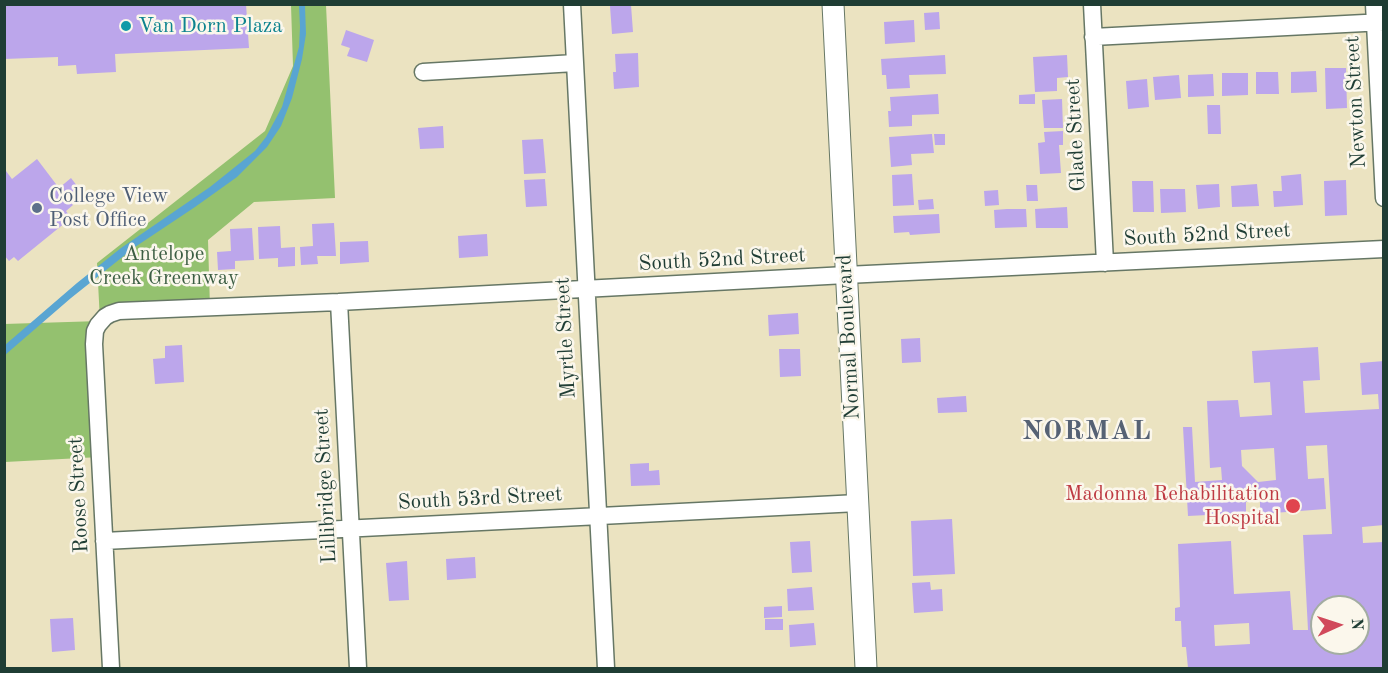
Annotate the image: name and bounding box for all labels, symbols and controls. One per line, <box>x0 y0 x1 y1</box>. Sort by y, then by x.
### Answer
place label: Van Dorn Plaza <box>138 13 283 39</box>
marker: Van Dorn Plaza <box>119 19 133 33</box>
street label: Newton Street <box>1340 35 1372 169</box>
street label: Glade Street <box>1060 78 1092 192</box>
place label: College View Post Office <box>49 183 168 233</box>
marker: College View Post Office <box>30 201 44 215</box>
street label: South 52nd Street <box>1123 218 1291 252</box>
park label: Antelope Creek Greenway <box>89 241 239 291</box>
street label: South 52nd Street <box>638 243 806 277</box>
street label: Normal Boulevard <box>832 254 866 420</box>
street label: Myrtle Street <box>550 277 582 399</box>
street label: Lillibridge Street <box>309 408 343 564</box>
district label: NORMAL <box>1022 416 1152 448</box>
street label: Roose Street <box>63 436 95 554</box>
place label: Madonna Rehabilitation Hospital <box>1065 481 1280 531</box>
street label: South 53rd Street <box>397 482 563 516</box>
marker: Madonna Rehabilitation Hospital <box>1284 497 1302 515</box>
north arrow <box>1310 595 1370 655</box>
text: N <box>1348 618 1364 631</box>

